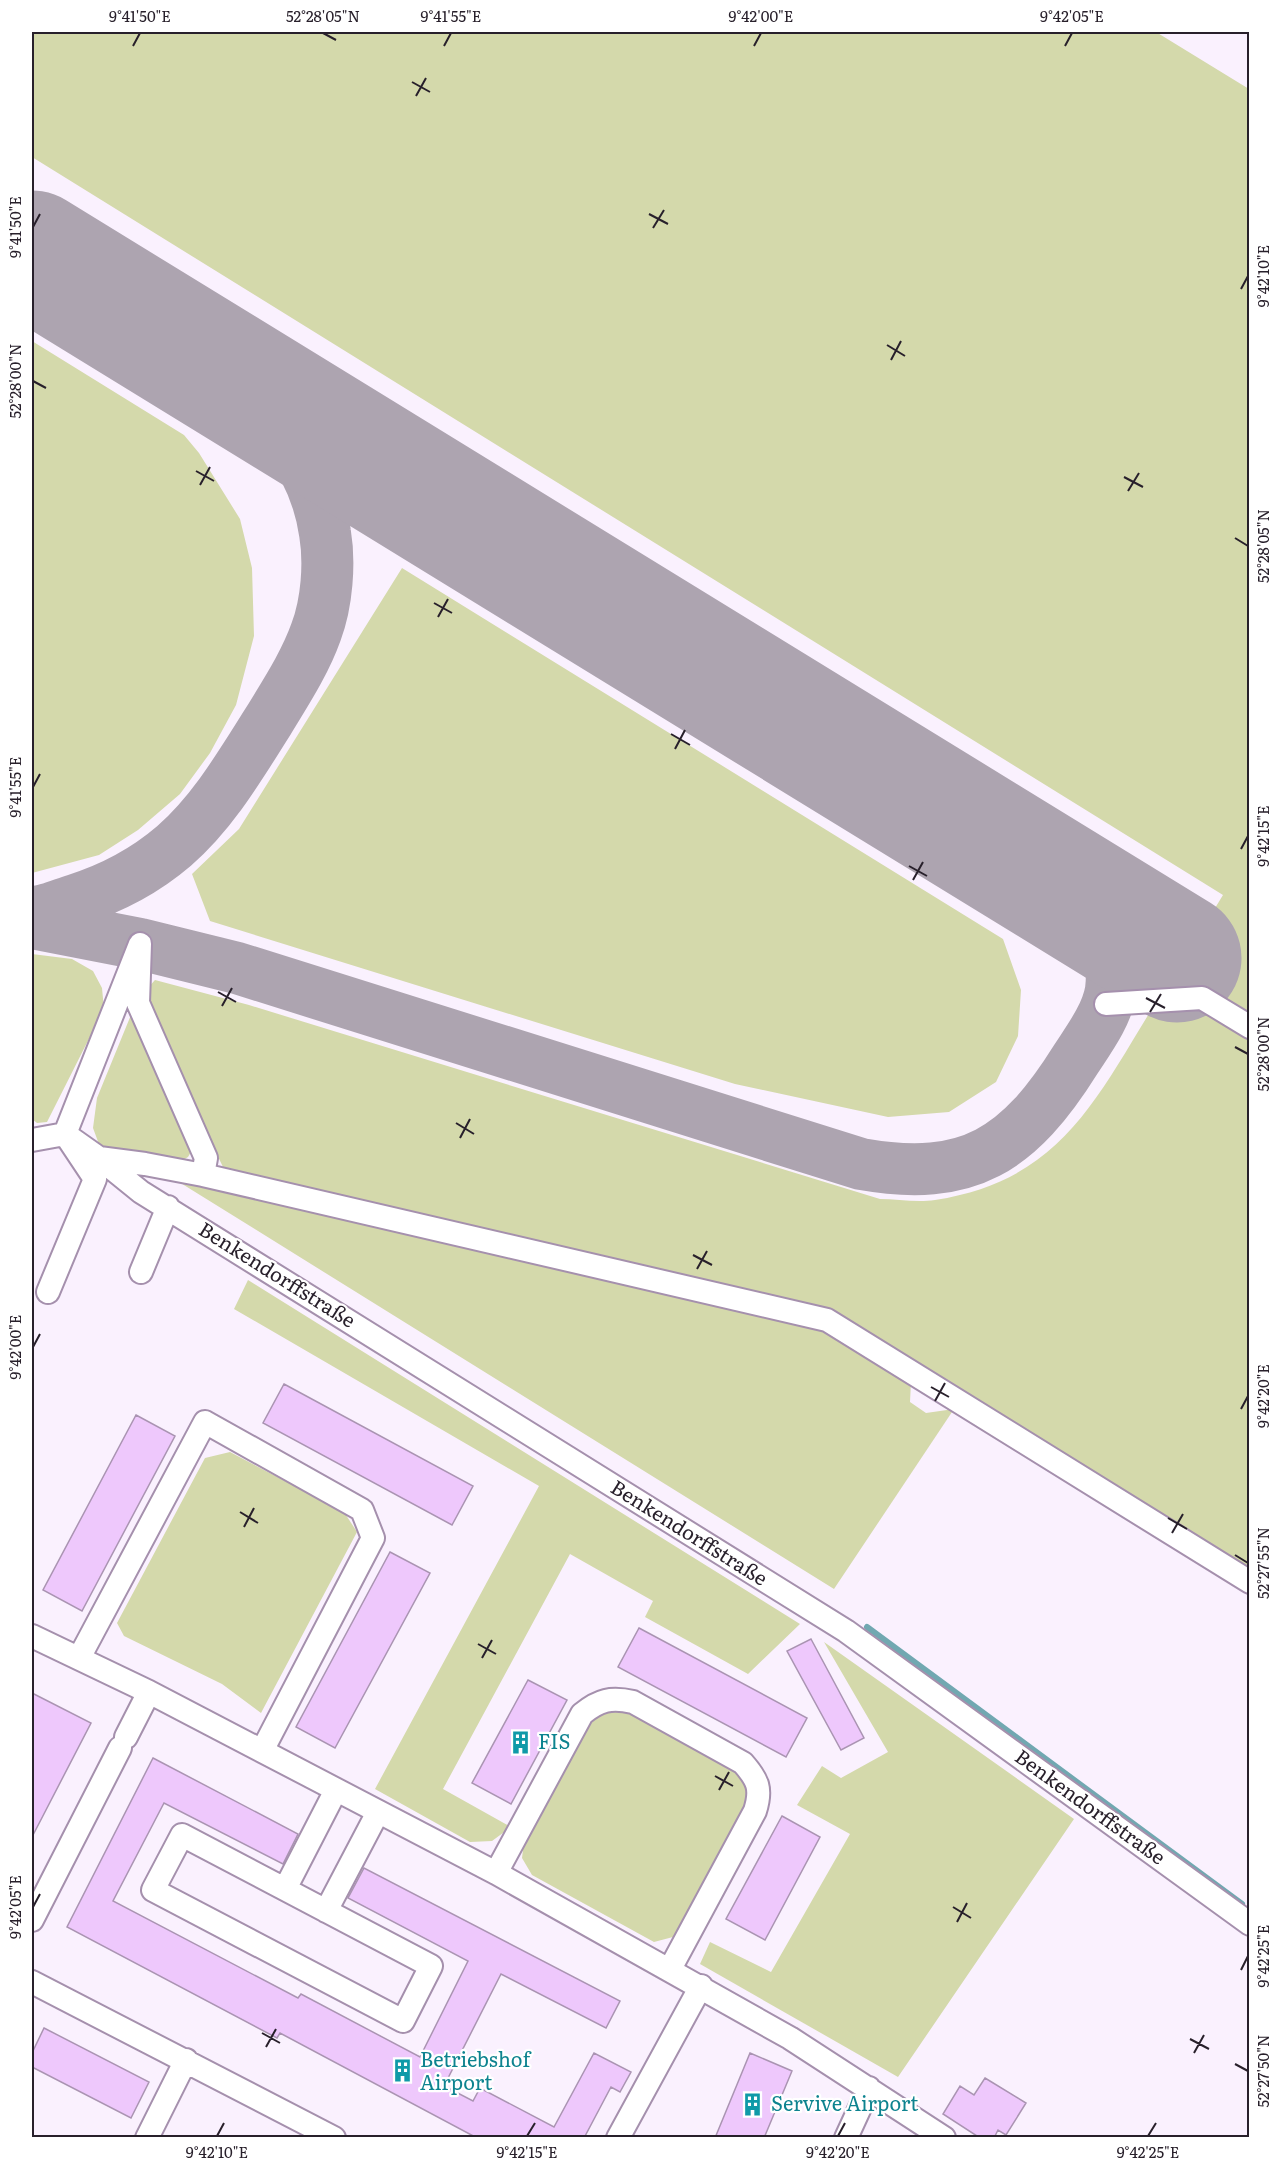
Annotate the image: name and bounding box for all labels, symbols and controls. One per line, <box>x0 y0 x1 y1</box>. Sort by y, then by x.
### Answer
text: 9°41'50"E <box>109 4 171 27</box>
text: 52°28'05"N <box>286 4 360 27</box>
text: 9°41'55"E <box>421 4 481 27</box>
text: 9°42'00"E <box>729 4 793 27</box>
text: 9°42'05"E <box>1040 4 1104 27</box>
text: 9°41'50"E <box>3 196 26 258</box>
text: 9°42'10"E <box>1251 245 1274 307</box>
text: 52°28'00"N <box>3 343 26 419</box>
text: 52°28'05"N <box>1251 509 1274 583</box>
text: 9°41'55"E <box>3 757 26 817</box>
text: 9°42'15"E <box>1251 805 1274 867</box>
text: 52°28'00"N <box>1251 1016 1274 1092</box>
street label: Benkendorffstraße <box>194 1213 362 1334</box>
text: 9°42'00"E <box>3 1315 26 1379</box>
text: 9°42'20"E <box>1251 1364 1274 1428</box>
street label: Benkendorffstraße <box>606 1471 774 1592</box>
text: 52°27'55"N <box>1251 1527 1274 1599</box>
place label: FIS <box>538 1725 570 1755</box>
building icon: FIS <box>507 1729 533 1755</box>
street label: Benkendorffstraße <box>1010 1740 1173 1870</box>
text: 9°42'05"E <box>3 1875 26 1939</box>
text: 9°42'25"E <box>1251 1925 1274 1987</box>
text: 52°27'50"N <box>1251 2034 1274 2108</box>
place label: Betriebshof Airport <box>420 2043 533 2096</box>
building icon: Betriebshof Airport <box>389 2058 415 2084</box>
place label: Servive Airport <box>771 2087 918 2117</box>
building icon: Servive Airport <box>740 2091 766 2117</box>
text: 9°42'10"E <box>186 2140 248 2163</box>
text: 9°42'15"E <box>496 2140 558 2163</box>
text: 9°42'20"E <box>806 2140 870 2163</box>
text: 9°42'25"E <box>1117 2140 1179 2163</box>

